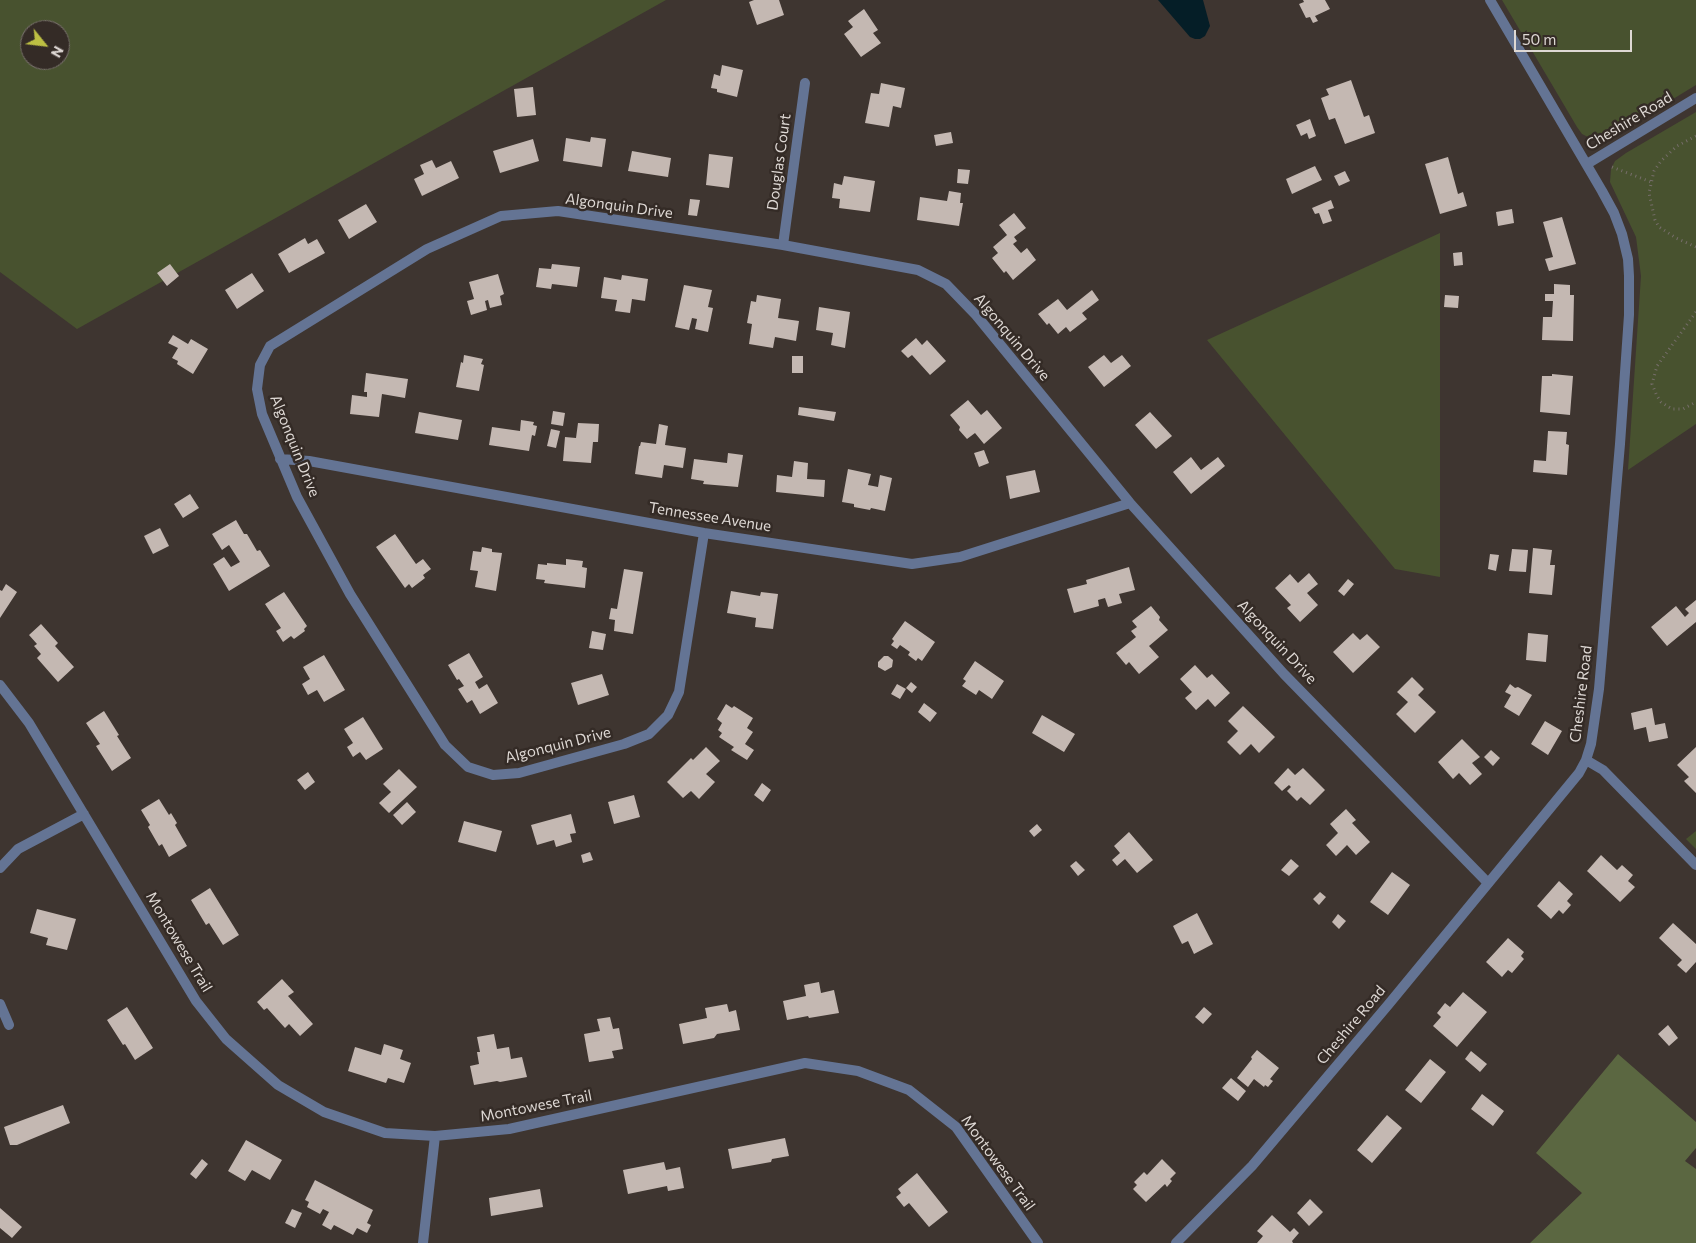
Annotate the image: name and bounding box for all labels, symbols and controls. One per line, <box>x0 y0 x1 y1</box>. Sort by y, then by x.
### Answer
north arrow <box>20 20 70 70</box>
scale bar <box>1516 20 1634 52</box>
text: 50 m <box>1522 30 1556 48</box>
text: N <box>48 43 68 61</box>
street label: Cheshire Road <box>1583 88 1675 154</box>
street label: Douglas Court <box>763 112 795 212</box>
street label: Algonquin Drive <box>564 190 674 222</box>
street label: Algonquin Drive <box>970 290 1054 384</box>
street label: Algonquin Drive <box>266 392 324 500</box>
street label: Tennessee Avenue <box>647 498 773 536</box>
street label: Algonquin Drive <box>1233 596 1321 688</box>
street label: Cheshire Road <box>1566 644 1596 744</box>
street label: Algonquin Drive <box>503 723 613 767</box>
street label: Montowese Trail <box>142 889 216 995</box>
street label: Cheshire Road <box>1313 982 1389 1068</box>
street label: Montowese Trail <box>479 1086 593 1126</box>
street label: Montowese Trail <box>957 1112 1039 1214</box>

